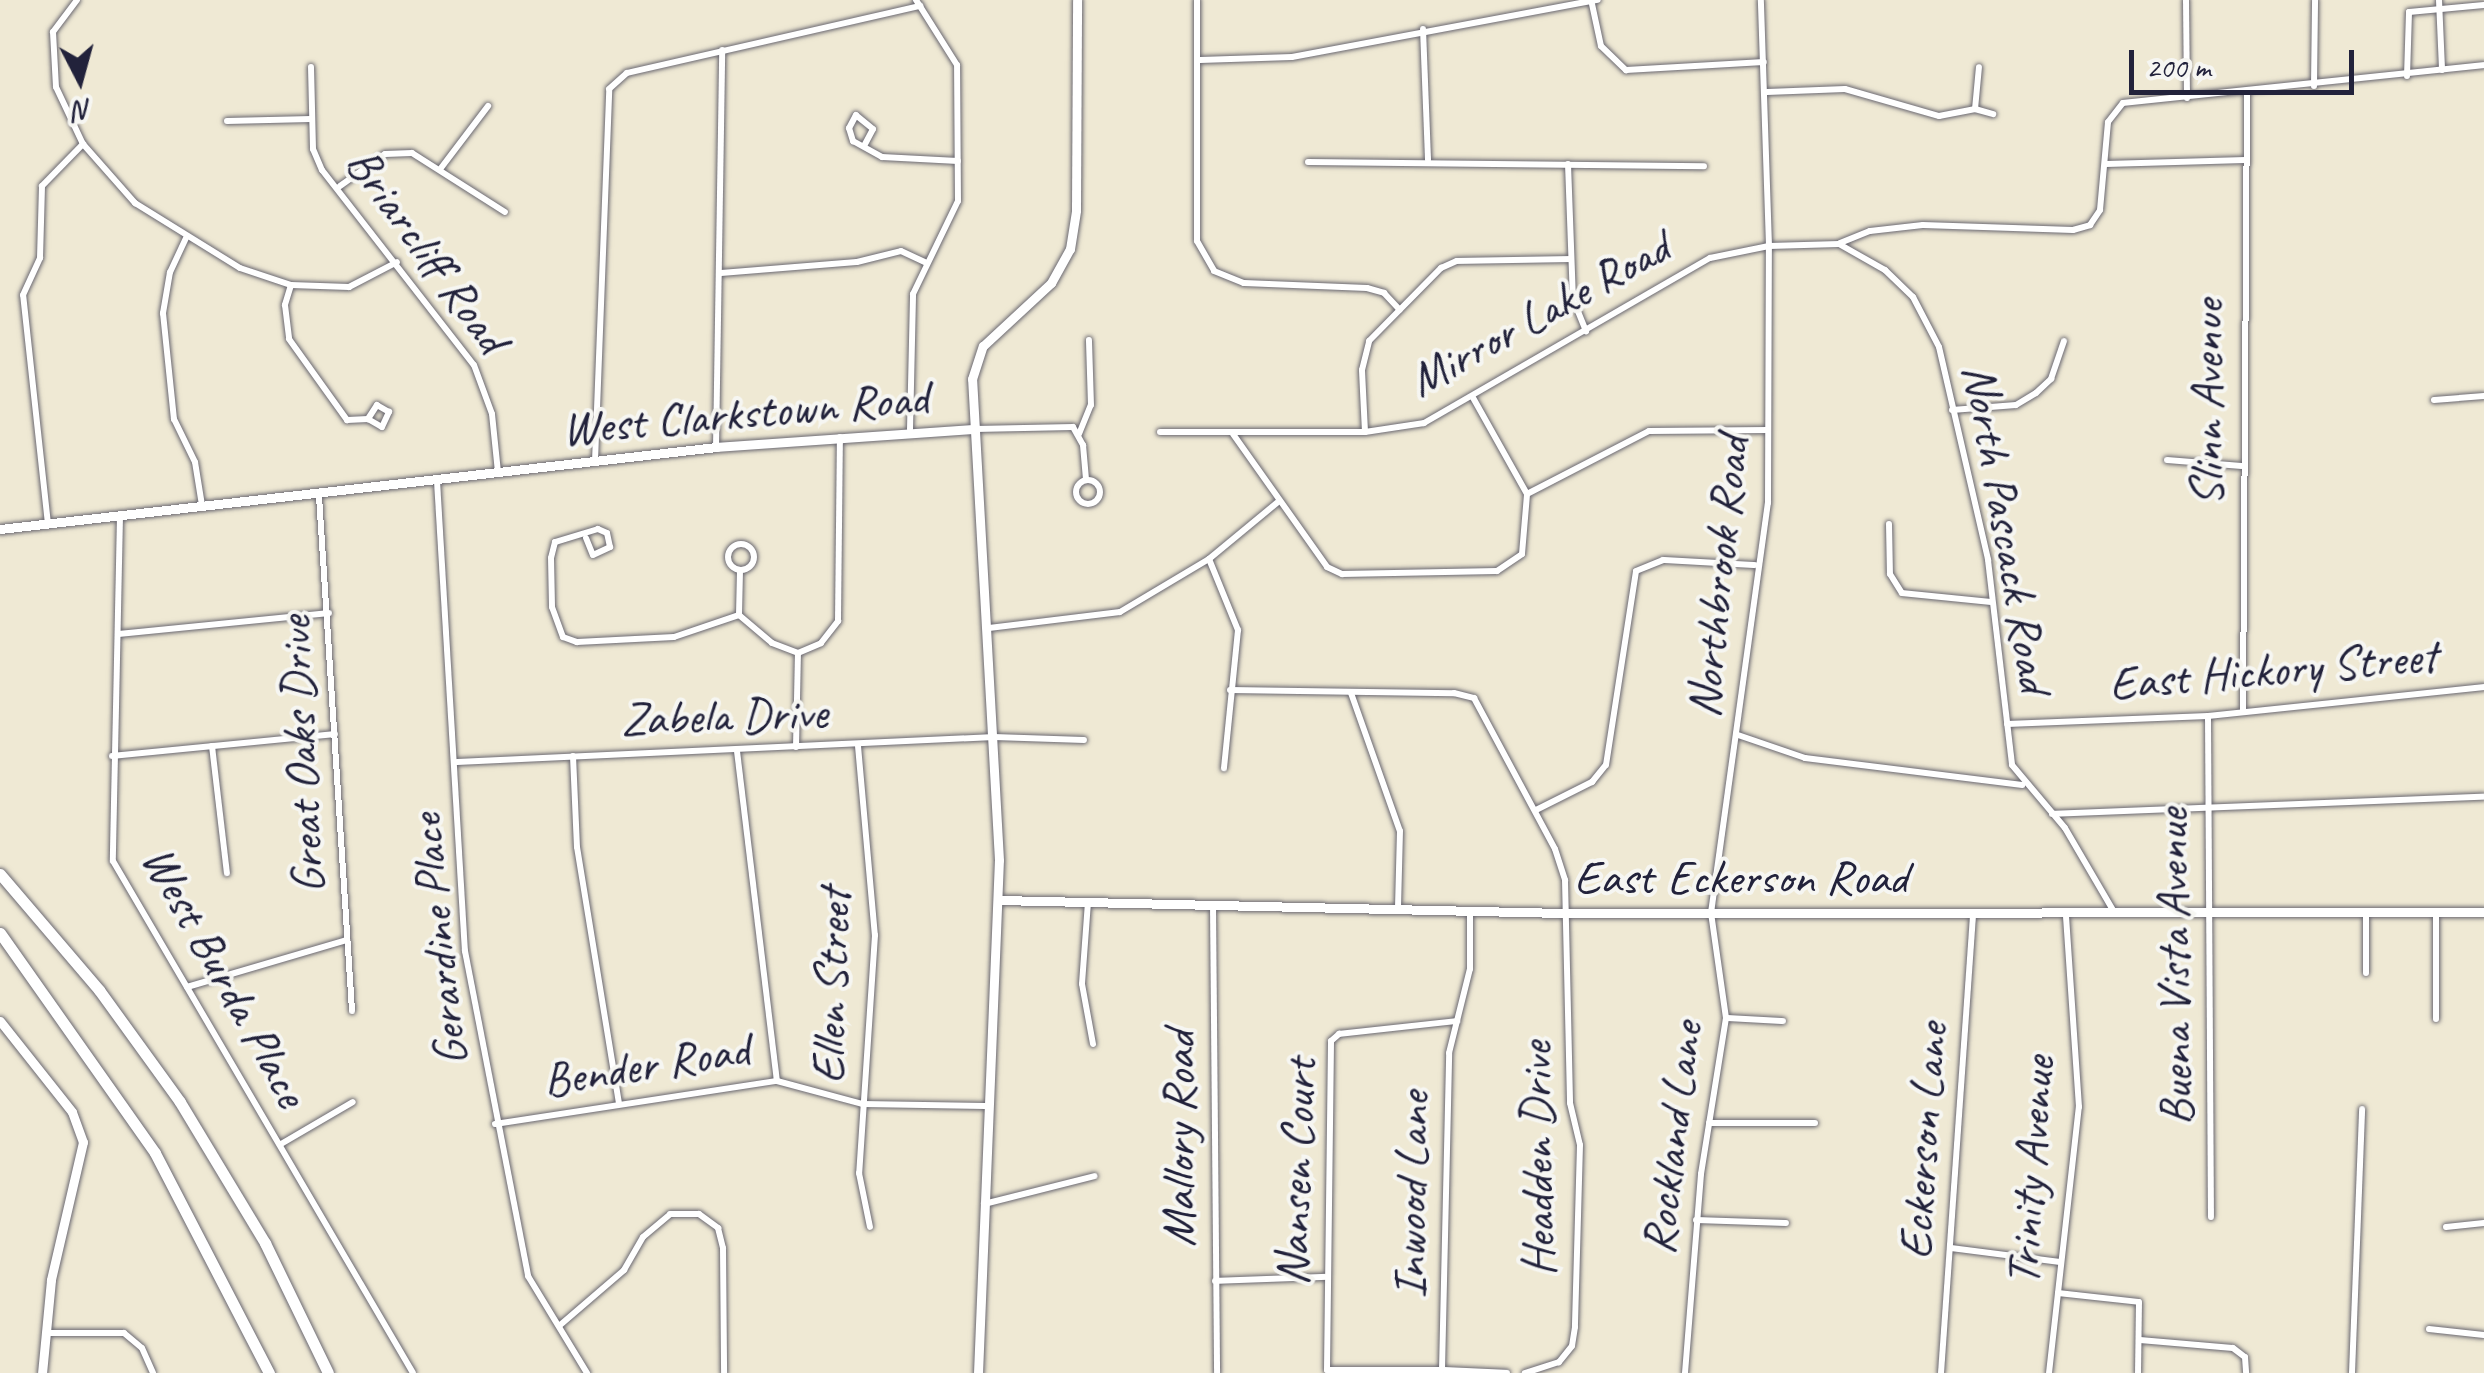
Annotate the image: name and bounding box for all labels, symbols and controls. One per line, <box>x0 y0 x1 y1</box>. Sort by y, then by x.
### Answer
north arrow <box>30 30 130 130</box>
scale bar <box>2134 30 2359 92</box>
text: 200 m <box>2146 48 2211 86</box>
text: N <box>73 92 94 129</box>
street label: Briarcliff Road <box>333 136 521 364</box>
street label: Mirror Lake Road <box>1398 218 1680 410</box>
street label: Slinn Avenue <box>2178 300 2236 506</box>
street label: North Pascack Road <box>1950 359 2064 697</box>
street label: West Clarkstown Road <box>559 368 931 458</box>
street label: Northbrook Road <box>1675 434 1761 720</box>
street label: Great Oaks Drive <box>265 614 337 896</box>
street label: East Hickory Street <box>2107 627 2439 713</box>
street label: Zabela Drive <box>619 684 829 748</box>
street label: Buena Vista Avenue <box>2142 808 2206 1126</box>
street label: Gerardine Place <box>396 811 480 1069</box>
street label: West Burda Place <box>130 836 320 1116</box>
street label: East Eckerson Road <box>1576 849 1906 907</box>
street label: Ellen Street <box>799 888 863 1084</box>
street label: Rockland Lane <box>1629 1018 1715 1258</box>
street label: Bender Road <box>540 1020 752 1110</box>
street label: Eckerson Lane <box>1886 1020 1960 1262</box>
street label: Mallory Road <box>1150 1032 1208 1246</box>
street label: Headden Drive <box>1506 1041 1568 1277</box>
street label: Trinity Avenue <box>1993 1055 2067 1287</box>
street label: Nansen Court <box>1263 1058 1329 1286</box>
street label: Inwood Lane <box>1380 1090 1442 1300</box>

